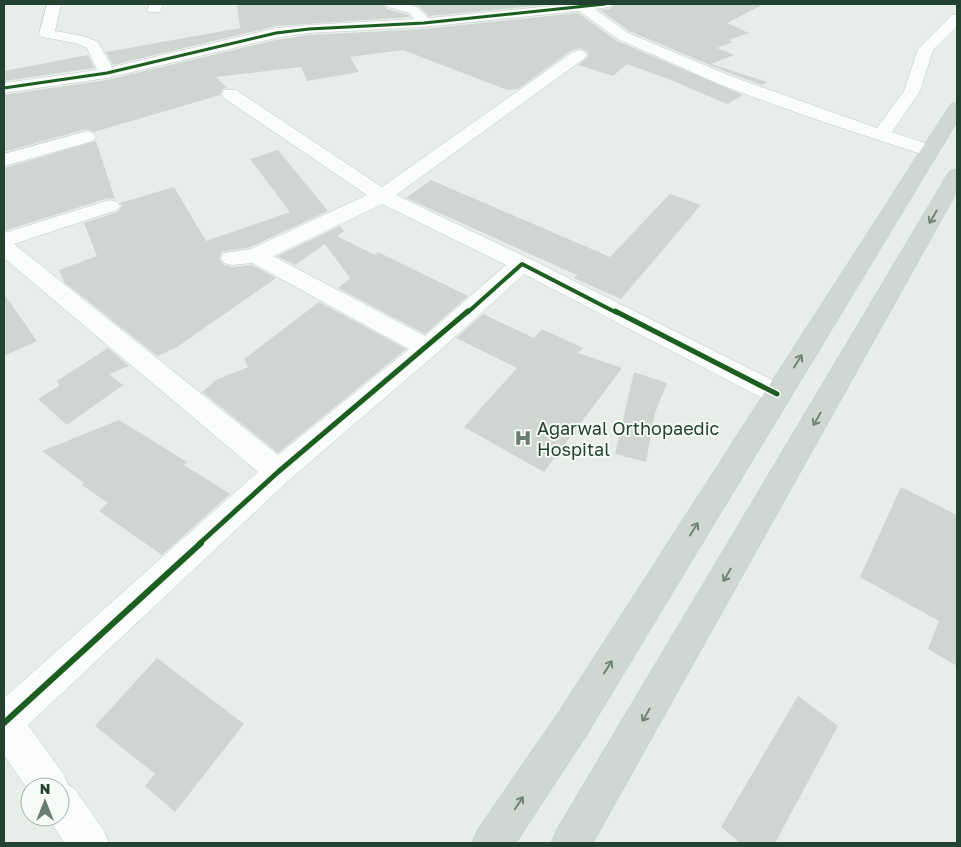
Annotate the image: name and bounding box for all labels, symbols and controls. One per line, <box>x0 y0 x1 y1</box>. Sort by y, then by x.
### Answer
one-way arrow <box>928 210 938 225</box>
one-way arrow <box>793 354 803 368</box>
one-way arrow <box>812 411 822 426</box>
place label: Agarwal Orthopaedic Hospital <box>537 417 719 460</box>
hospital icon: Agarwal Orthopaedic Hospital <box>513 428 533 448</box>
one-way arrow <box>689 522 699 536</box>
one-way arrow <box>722 567 732 582</box>
one-way arrow <box>603 660 613 674</box>
one-way arrow <box>641 708 651 723</box>
north arrow <box>20 777 70 827</box>
text: N <box>40 780 50 797</box>
one-way arrow <box>514 796 524 810</box>

